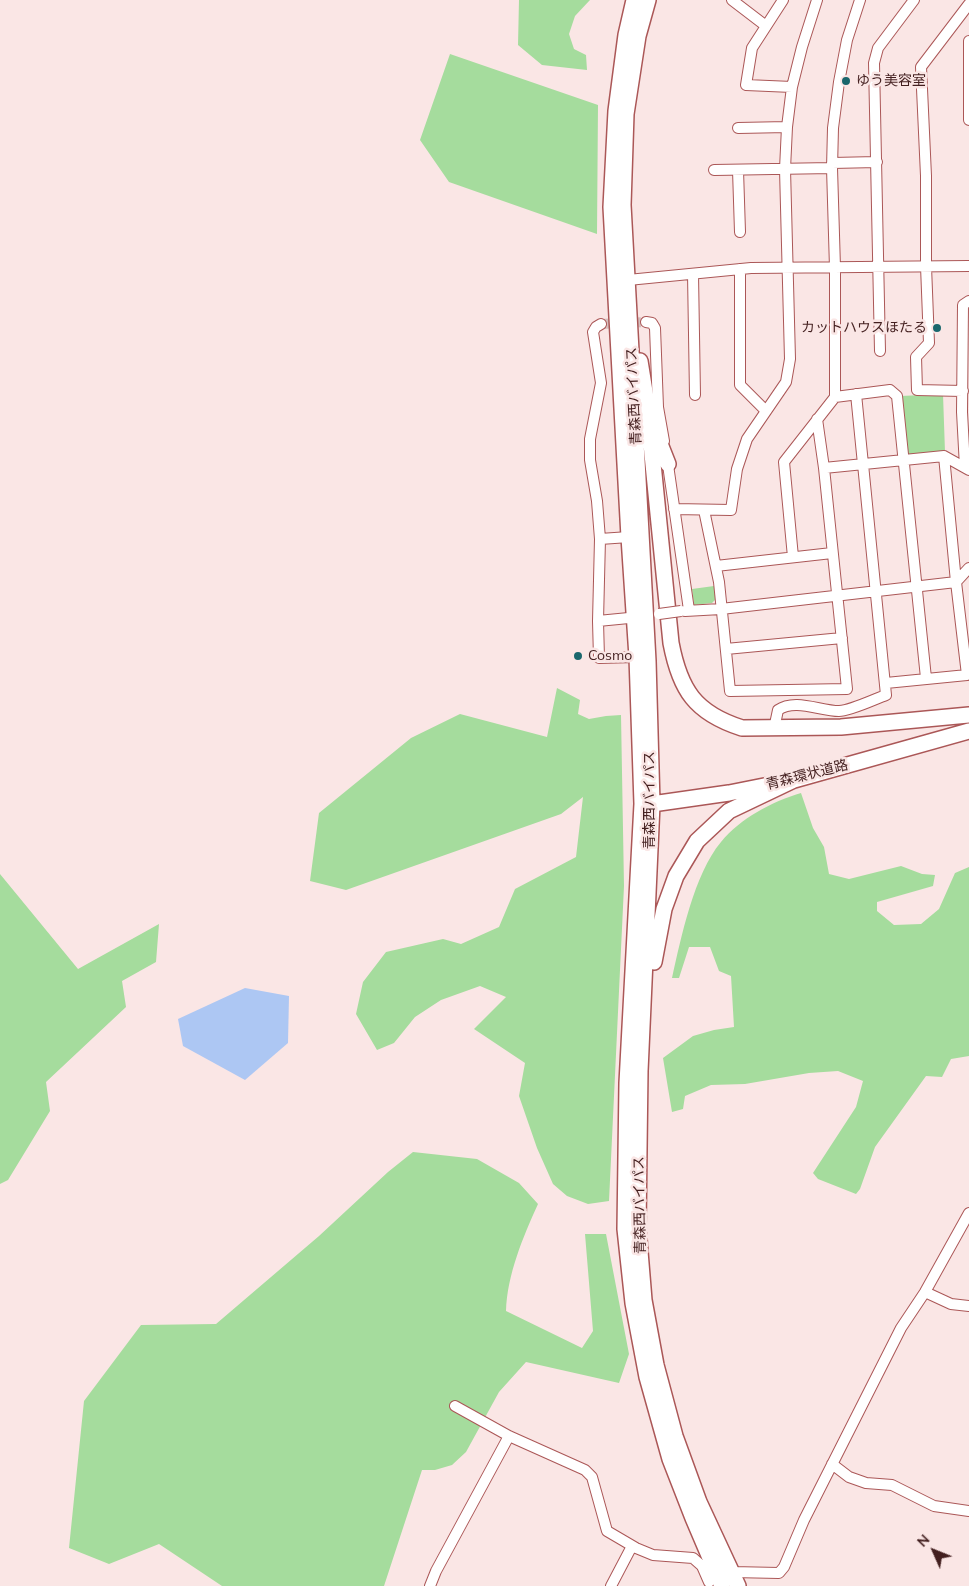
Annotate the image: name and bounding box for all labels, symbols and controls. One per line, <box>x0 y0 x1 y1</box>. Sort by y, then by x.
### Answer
place label: ゆう美容室 <box>856 73 926 89</box>
marker: ゆう美容室 <box>840 75 852 87</box>
place label: カットハウスほたる <box>801 320 927 336</box>
marker: カットハウスほたる <box>931 322 943 334</box>
street label: 青森西バイパス <box>623 347 645 445</box>
place label: Cosmo <box>588 648 632 664</box>
marker: Cosmo <box>572 650 584 662</box>
street label: 青森西バイパス <box>642 751 658 849</box>
street label: 青森環状道路 <box>764 757 850 793</box>
street label: 青森西バイパス <box>631 1156 649 1254</box>
north arrow <box>909 1526 959 1576</box>
text: N <box>913 1531 933 1551</box>

